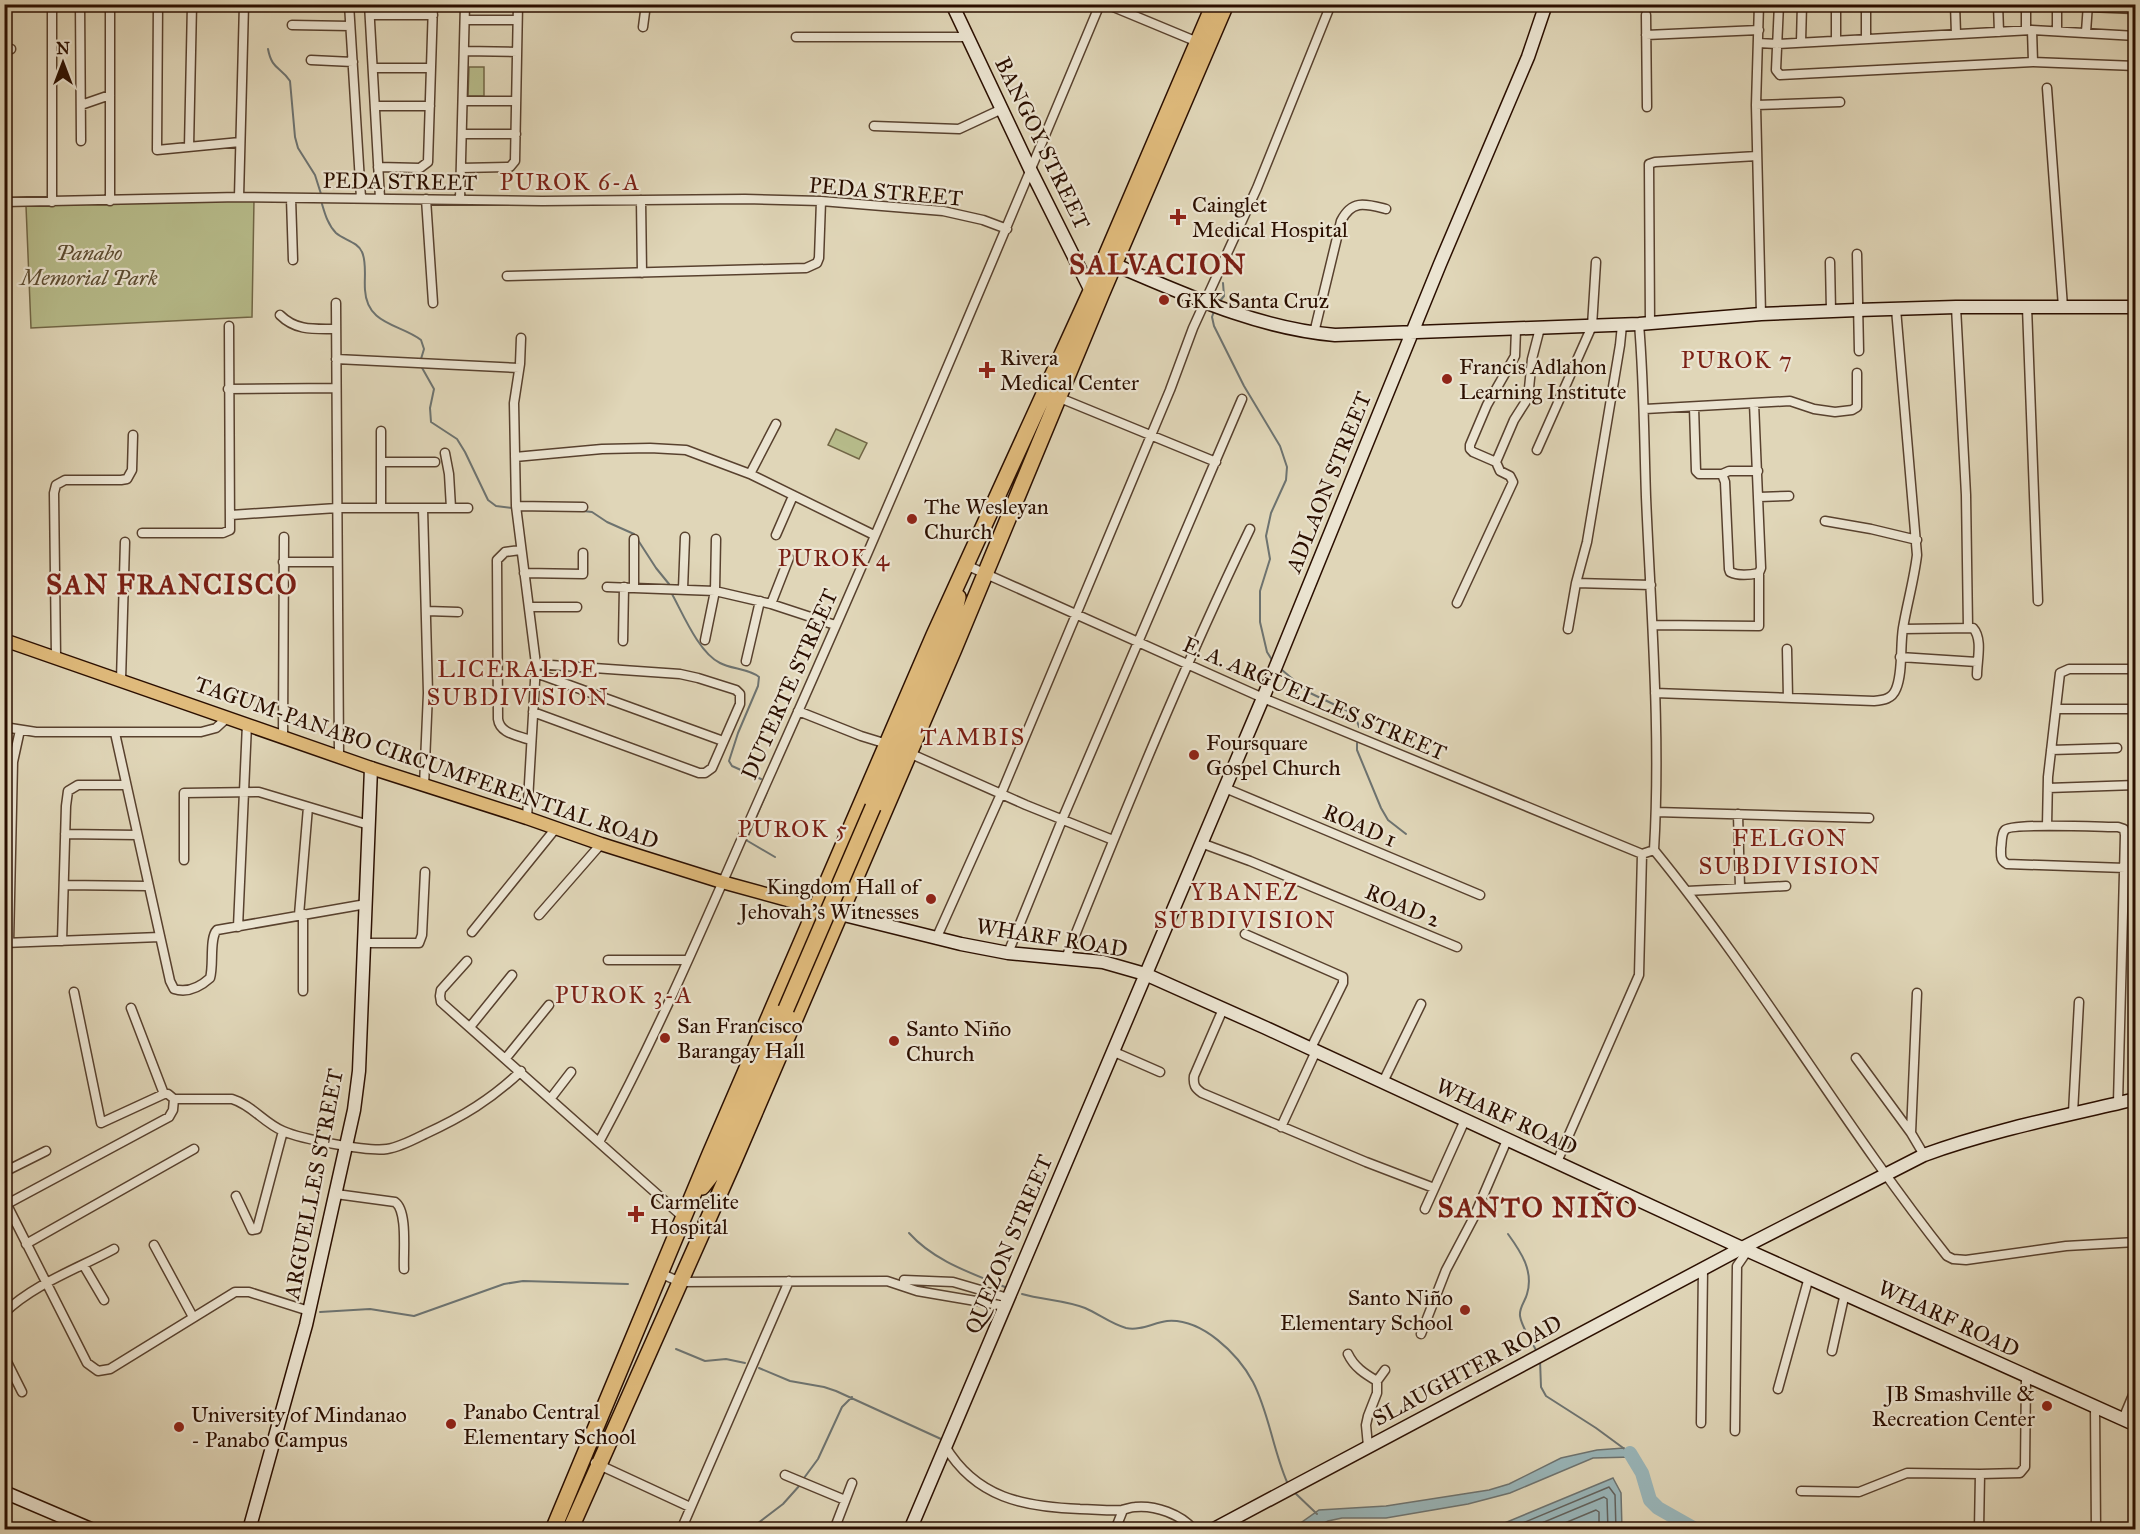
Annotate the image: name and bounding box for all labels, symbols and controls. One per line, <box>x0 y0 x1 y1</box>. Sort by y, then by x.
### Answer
north arrow <box>33 33 93 93</box>
text: N <box>56 39 70 58</box>
street label: BANGOY STREET <box>989 53 1096 234</box>
street label: PEDA STREET <box>322 167 478 196</box>
district label: PUROK 6-A <box>499 167 641 197</box>
street label: PEDA STREET <box>808 171 964 212</box>
place label: Cainglet Medical Hospital <box>1192 191 1348 243</box>
marker: Cainglet Medical Hospital <box>1169 208 1187 226</box>
park label: Panabo Memorial Park <box>18 239 158 291</box>
district label: SALVACION <box>1069 247 1247 282</box>
place label: GKK Santa Cruz <box>1176 287 1329 314</box>
marker: GKK Santa Cruz <box>1157 293 1171 307</box>
place label: Rivera Medical Center <box>1000 344 1140 396</box>
district label: PUROK 7 <box>1681 345 1793 375</box>
place label: Francis Adlahon Learning Institute <box>1459 353 1626 405</box>
marker: Rivera Medical Center <box>978 361 996 379</box>
marker: Francis Adlahon Learning Institute <box>1440 372 1454 386</box>
street label: ADLAON STREET <box>1279 388 1377 578</box>
place label: The Wesleyan Church <box>924 493 1049 545</box>
marker: The Wesleyan Church <box>905 512 919 526</box>
district label: PUROK 4 <box>777 543 891 573</box>
district label: SAN FRANCISCO <box>46 567 298 602</box>
street label: DUTERTE STREET <box>735 585 844 784</box>
street label: E. A. ARGUELLES STREET <box>1179 631 1451 766</box>
district label: LICERALDE SUBDIVISION <box>427 654 609 712</box>
street label: TAGUM-PANABO CIRCUMFERENTIAL ROAD <box>191 670 662 855</box>
district label: TAMBIS <box>920 722 1026 752</box>
place label: Foursquare Gospel Church <box>1206 729 1341 781</box>
marker: Foursquare Gospel Church <box>1187 748 1201 762</box>
street label: ROAD 1 <box>1319 798 1401 853</box>
district label: PUROK 5 <box>738 814 848 844</box>
district label: FELGON SUBDIVISION <box>1699 823 1881 881</box>
place label: Kingdom Hall of Jehovah's Witnesses <box>737 873 923 925</box>
district label: YBANEZ SUBDIVISION <box>1154 877 1336 935</box>
street label: ROAD 2 <box>1361 878 1445 933</box>
marker: Kingdom Hall of Jehovah's Witnesses <box>924 892 938 906</box>
street label: WHARF ROAD <box>974 912 1130 963</box>
district label: PUROK 3-A <box>555 980 693 1010</box>
place label: San Francisco Barangay Hall <box>677 1012 805 1064</box>
place label: Santo Niño Church <box>906 1015 1011 1067</box>
marker: San Francisco Barangay Hall <box>658 1031 672 1045</box>
marker: Santo Niño Church <box>887 1034 901 1048</box>
street label: ARGUELLES STREET <box>278 1066 349 1303</box>
street label: WHARF ROAD <box>1432 1072 1582 1161</box>
street label: QUEZON STREET <box>959 1151 1058 1338</box>
place label: Carmelite Hospital <box>650 1188 739 1240</box>
district label: SANTO NIÑO <box>1438 1190 1638 1225</box>
marker: Carmelite Hospital <box>627 1205 645 1223</box>
street label: WHARF ROAD <box>1874 1274 2024 1363</box>
place label: Santo Niño Elementary School <box>1280 1284 1453 1336</box>
marker: Santo Niño Elementary School <box>1458 1303 1472 1317</box>
street label: SLAUGHTER ROAD <box>1368 1309 1566 1432</box>
place label: JB Smashville & Recreation Center <box>1872 1380 2036 1432</box>
place label: Panabo Central Elementary School <box>463 1398 636 1450</box>
marker: JB Smashville & Recreation Center <box>2040 1399 2054 1413</box>
place label: University of Mindanao - Panabo Campus <box>191 1401 407 1453</box>
marker: Panabo Central Elementary School <box>444 1417 458 1431</box>
marker: University of Mindanao - Panabo Campus <box>172 1420 186 1434</box>

